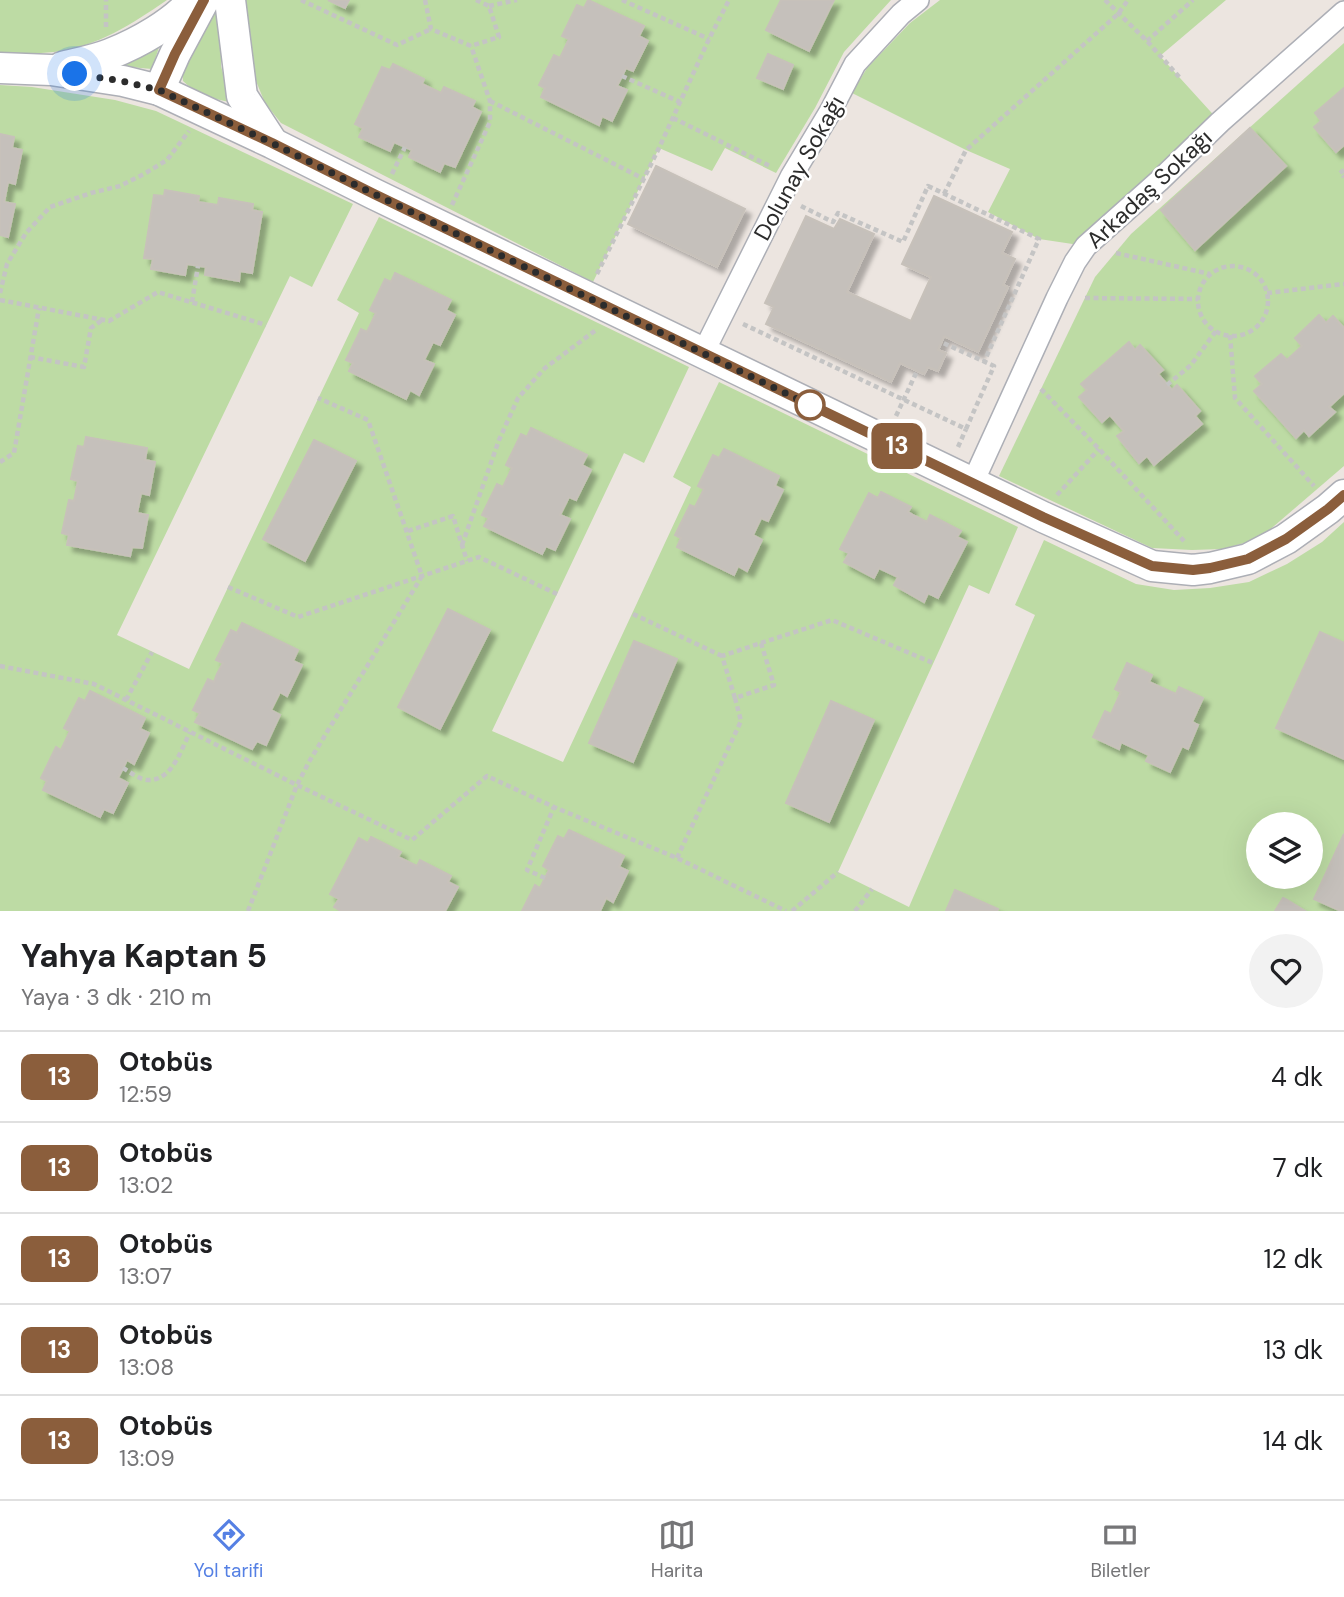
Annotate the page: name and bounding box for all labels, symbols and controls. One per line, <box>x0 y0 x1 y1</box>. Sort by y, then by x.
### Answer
your location <box>57 56 92 91</box>
street label: Dolunay Sokağı <box>747 90 851 246</box>
street label: Arkadaş Sokağı <box>1080 123 1218 255</box>
unlabelled marker <box>795 390 825 420</box>
line badge: 13 <box>866 423 928 469</box>
text: 13 <box>885 430 909 461</box>
map controls <box>1246 812 1323 889</box>
button: layers <box>1246 812 1323 889</box>
text: Yahya Kaptan 5 <box>21 934 267 977</box>
button: heart <box>1249 934 1323 1008</box>
text: Yaya · 3 dk · 210 m <box>21 982 212 1012</box>
text: Otobüs <box>119 1045 213 1079</box>
text: 4 dk <box>1271 1060 1323 1094</box>
text: 13 <box>48 1061 71 1092</box>
text: 12:59 <box>119 1079 172 1109</box>
text: Otobüs <box>119 1136 213 1170</box>
text: 7 dk <box>1273 1151 1323 1185</box>
text: 13 <box>48 1152 71 1183</box>
text: 13:02 <box>119 1170 173 1200</box>
text: Otobüs <box>119 1227 213 1261</box>
text: 12 dk <box>1264 1242 1323 1276</box>
text: 13 <box>48 1243 71 1274</box>
text: 13:07 <box>119 1261 172 1291</box>
text: Otobüs <box>119 1318 213 1352</box>
text: 13 dk <box>1263 1333 1323 1367</box>
text: 13 <box>48 1334 71 1365</box>
text: 13:08 <box>119 1352 174 1382</box>
text: Otobüs <box>119 1409 213 1443</box>
text: 14 dk <box>1263 1424 1323 1458</box>
text: 13 <box>48 1425 71 1456</box>
text: 13:09 <box>119 1443 175 1473</box>
tab: Yol tarifi <box>194 1516 263 1583</box>
tab: Harita <box>651 1516 703 1583</box>
tab: Biletler <box>1090 1516 1150 1583</box>

